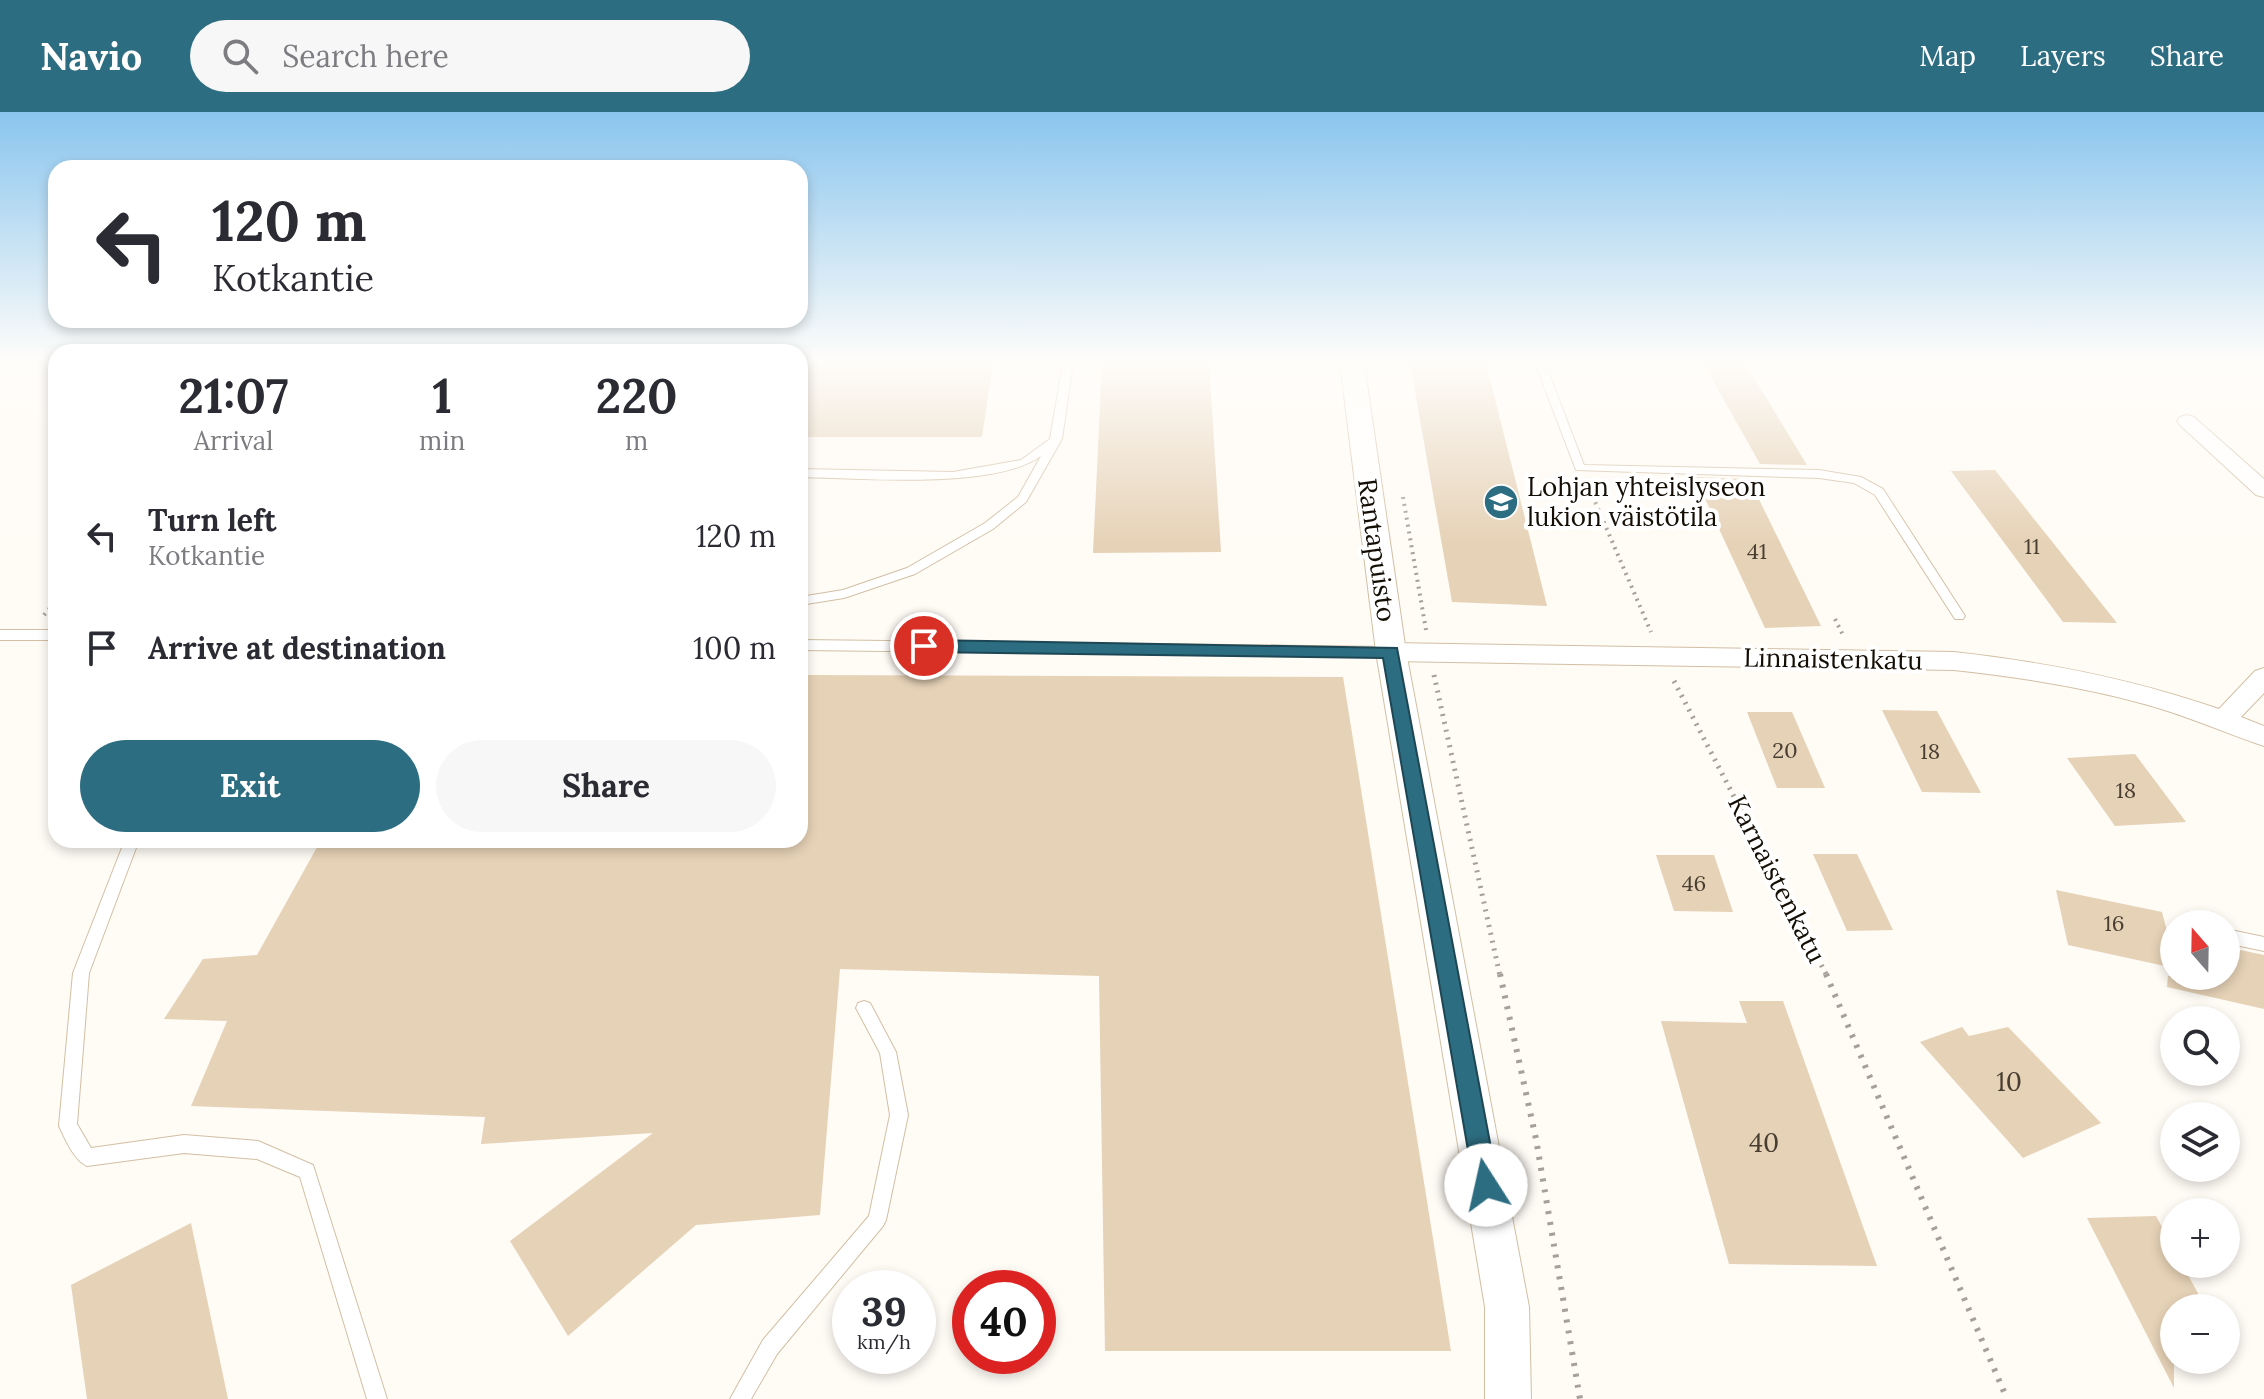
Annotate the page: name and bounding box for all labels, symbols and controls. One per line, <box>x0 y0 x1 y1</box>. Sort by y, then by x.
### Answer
search box <box>190 20 750 92</box>
text: Navio <box>40 32 142 80</box>
icon: search <box>218 34 262 78</box>
text: Search here <box>282 37 449 75</box>
text: Map <box>1919 38 1976 74</box>
text: Layers <box>2020 38 2106 74</box>
text: Share <box>2150 38 2224 74</box>
text: 120 m <box>212 185 366 256</box>
icon: left <box>80 192 184 296</box>
text: Kotkantie <box>212 255 374 301</box>
text: 21:07 <box>178 365 289 426</box>
text: 1 <box>432 365 452 426</box>
text: 220 <box>596 365 678 426</box>
text: Arrival <box>194 424 273 457</box>
text: min <box>419 424 465 457</box>
text: m <box>625 424 648 457</box>
place label: Lohjan yhteislyseon lukion väistötila <box>1527 470 1766 533</box>
street label: Rantapuisto <box>1351 476 1404 624</box>
school or university icon: Lohjan yhteislyseon lukion väistötila <box>1482 483 1520 521</box>
text: Turn left <box>148 501 276 539</box>
icon: left <box>80 514 124 558</box>
text: 120 m <box>696 517 776 555</box>
house number: 11 <box>2024 532 2040 560</box>
house number: 41 <box>1747 537 1767 565</box>
text: Kotkantie <box>148 539 265 572</box>
pin <box>890 612 958 680</box>
icon: arrive <box>902 624 946 668</box>
icon: arrive <box>80 626 124 670</box>
text: Arrive at destination <box>148 629 446 667</box>
text: 100 m <box>693 629 776 667</box>
street label: Linnaistenkatu <box>1743 640 1923 677</box>
house number: 20 <box>1772 736 1798 764</box>
house number: 18 <box>1920 737 1940 765</box>
button: Exit <box>80 740 420 832</box>
button: Share <box>436 740 776 832</box>
house number: 18 <box>2116 776 2136 804</box>
street label: Karnaistenkatu <box>1721 789 1834 968</box>
house number: 46 <box>1682 869 1706 897</box>
house number: 16 <box>2104 909 2124 937</box>
north arrow <box>2160 910 2240 990</box>
map controls <box>2160 910 2240 1374</box>
button: search <box>2160 1006 2240 1086</box>
house number: 10 <box>1996 1065 2022 1098</box>
button: layers <box>2160 1102 2240 1182</box>
house number: 40 <box>1749 1126 1779 1159</box>
position arrow <box>1444 1143 1528 1227</box>
button: + <box>2160 1198 2240 1278</box>
speed limit sign: 40 <box>952 1270 1056 1374</box>
text: 39 <box>861 1286 907 1337</box>
button: − <box>2160 1294 2240 1374</box>
text: km/h <box>857 1329 911 1354</box>

